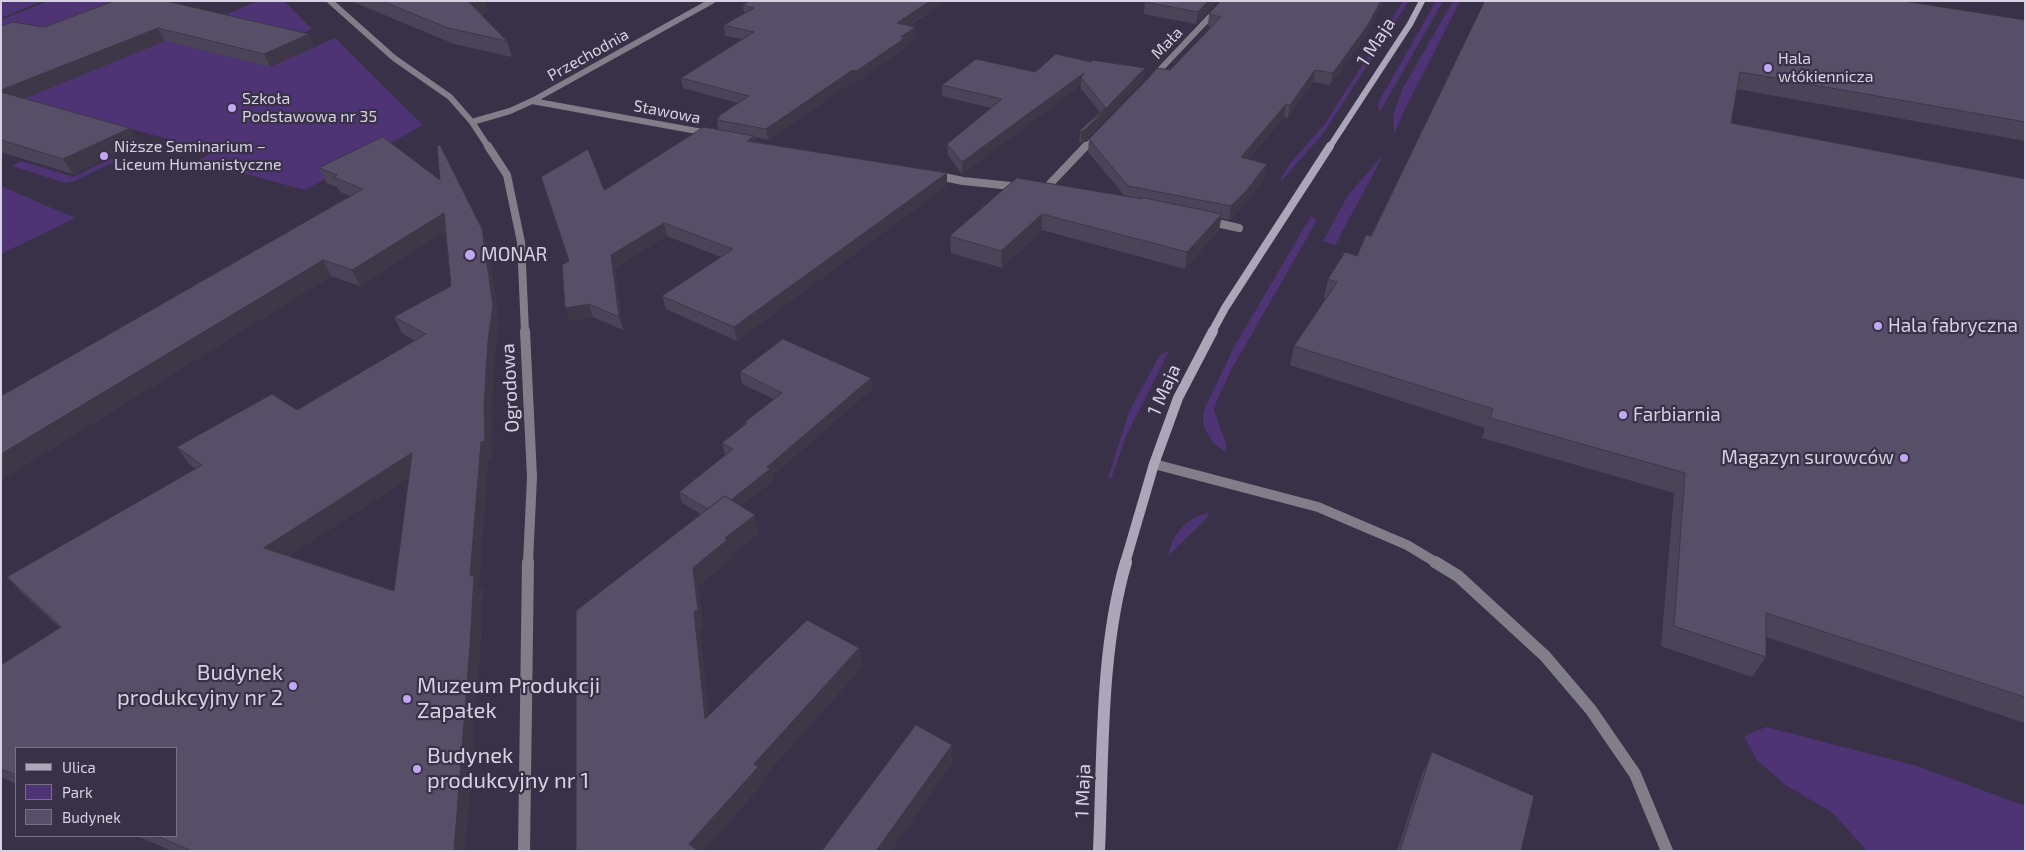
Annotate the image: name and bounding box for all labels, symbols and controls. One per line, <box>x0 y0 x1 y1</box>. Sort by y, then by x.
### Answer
street label: 1 Maja <box>1352 13 1400 71</box>
street label: Mała <box>1147 23 1187 63</box>
street label: Przechodnia <box>544 25 632 85</box>
place label: Hala włókiennicza <box>1778 49 1874 87</box>
marker: Hala włókiennicza <box>1762 62 1774 74</box>
place label: Szkoła Podstawowa nr 35 <box>242 89 377 127</box>
street label: Stawowa <box>632 96 702 128</box>
marker: Szkoła Podstawowa nr 35 <box>226 102 238 114</box>
place label: Niższe Seminarium – Liceum Humanistyczne <box>114 137 282 175</box>
marker: Niższe Seminarium – Liceum Humanistyczne <box>98 150 110 162</box>
place label: MONAR <box>481 244 547 266</box>
marker: MONAR <box>463 248 477 262</box>
place label: Hala fabryczna <box>1888 315 2018 337</box>
marker: Hala fabryczna <box>1872 320 1884 332</box>
street label: Ogrodowa <box>496 343 524 433</box>
street label: 1 Maja <box>1143 361 1185 419</box>
place label: Farbiarnia <box>1633 404 1721 426</box>
marker: Farbiarnia <box>1617 409 1629 421</box>
place label: Magazyn surowców <box>1721 447 1894 469</box>
marker: Magazyn surowców <box>1898 452 1910 464</box>
place label: Budynek produkcyjny nr 2 <box>117 660 283 711</box>
place label: Muzeum Produkcji Zapałek <box>417 673 600 724</box>
marker: Budynek produkcyjny nr 2 <box>287 680 299 692</box>
marker: Muzeum Produkcji Zapałek <box>401 693 413 705</box>
place label: Budynek produkcyjny nr 1 <box>427 743 589 794</box>
legend <box>15 747 178 837</box>
text: Ulica <box>62 758 96 776</box>
marker: Budynek produkcyjny nr 1 <box>411 763 423 775</box>
street label: 1 Maja <box>1071 764 1095 818</box>
text: Park <box>62 783 93 801</box>
text: Budynek <box>62 808 121 826</box>

